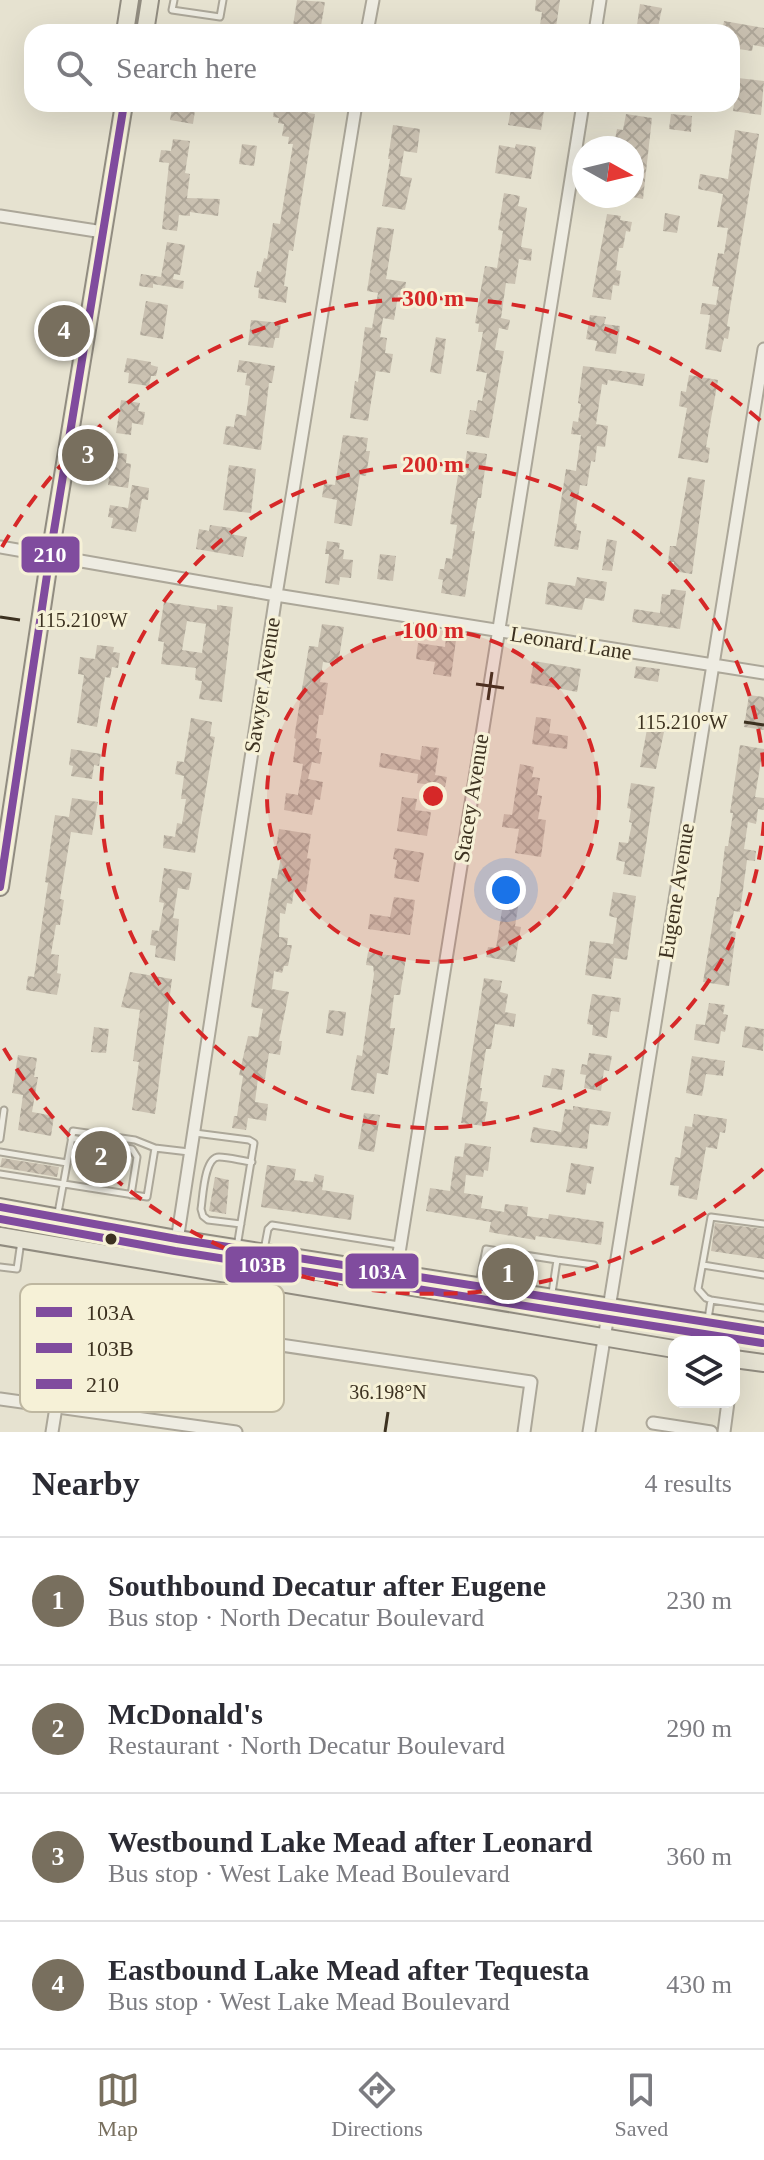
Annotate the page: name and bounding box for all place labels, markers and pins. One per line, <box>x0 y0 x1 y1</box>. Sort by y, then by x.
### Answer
pin: 4 <box>38 301 90 361</box>
pin: 3 <box>62 425 114 485</box>
centre of rings <box>419 782 447 810</box>
pin: 2 <box>75 1127 127 1187</box>
unlabelled marker <box>103 1231 119 1247</box>
pin: 1 <box>482 1244 534 1304</box>

